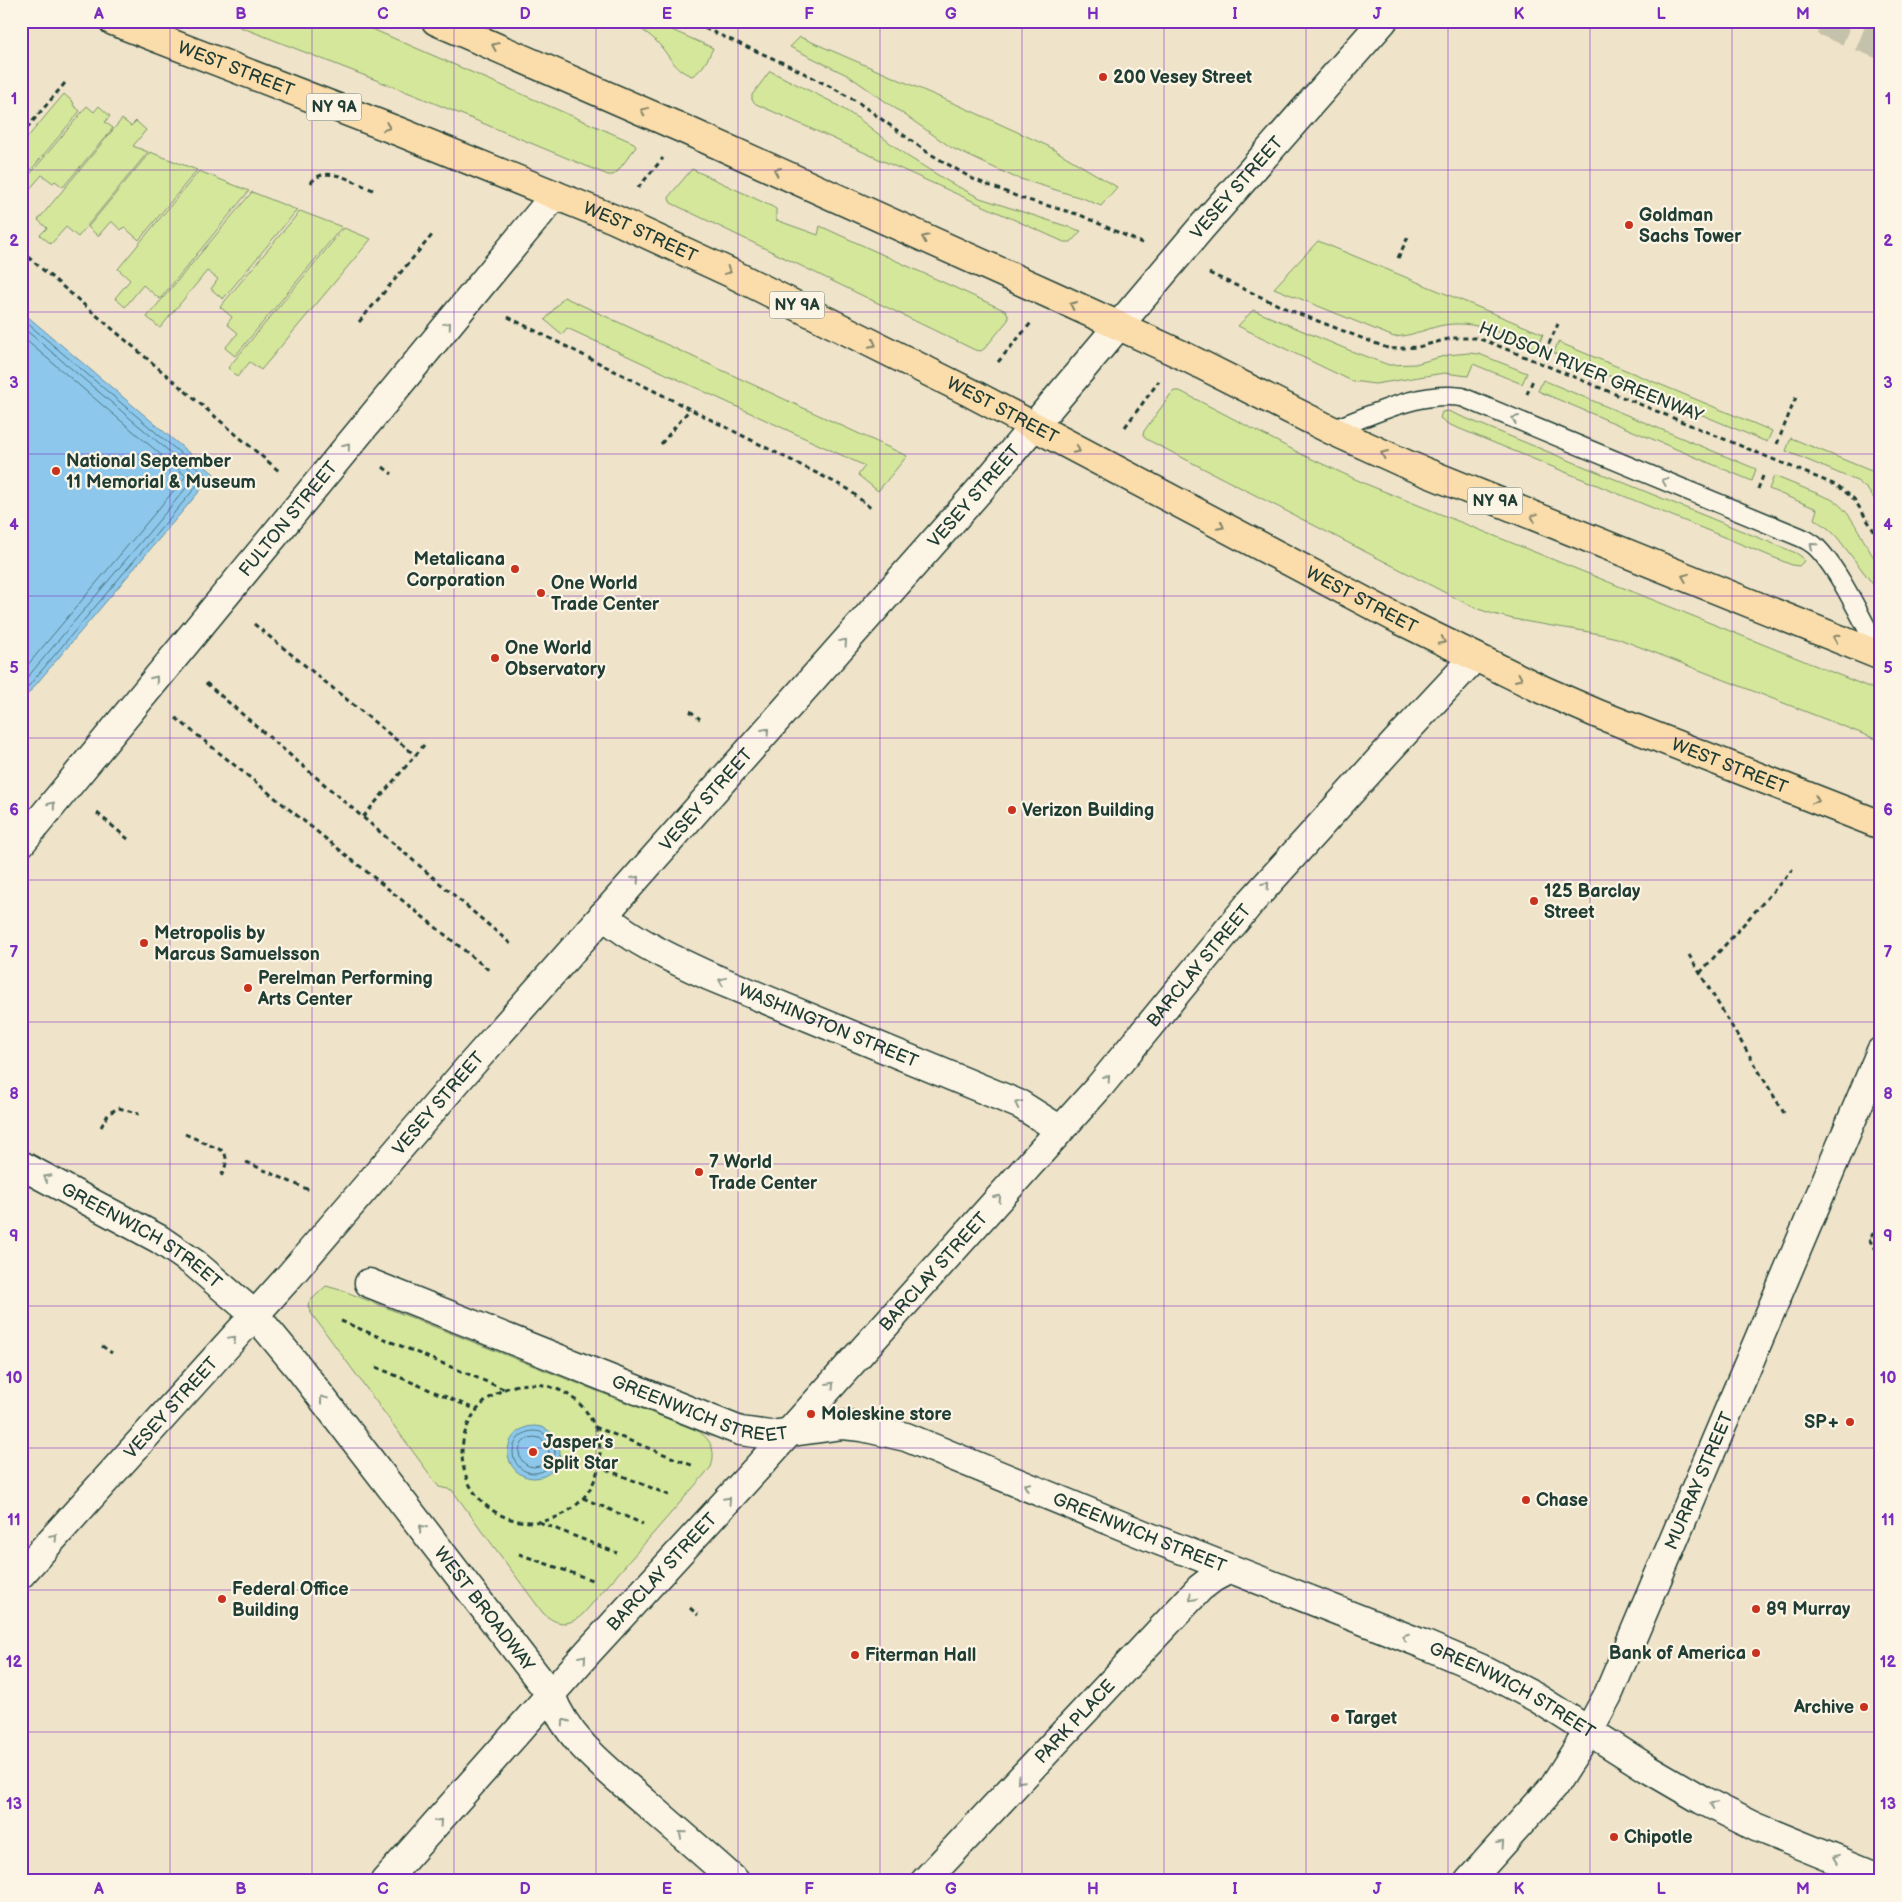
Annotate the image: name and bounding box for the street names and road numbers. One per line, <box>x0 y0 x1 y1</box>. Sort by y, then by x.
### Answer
street label: WEST STREET <box>175 37 297 101</box>
road number: NY 9A <box>306 94 362 120</box>
street label: VESEY STREET <box>1186 132 1287 243</box>
street label: WEST STREET <box>580 197 701 267</box>
road number: NY 9A <box>770 292 824 318</box>
street label: HUDSON RIVER GREENWAY <box>1476 317 1707 427</box>
street label: WEST STREET <box>944 372 1062 448</box>
street label: VESEY STREET <box>923 440 1024 552</box>
street label: FULTON STREET <box>235 457 342 581</box>
road number: NY 9A <box>1468 488 1522 514</box>
street label: WEST STREET <box>1303 562 1421 638</box>
street label: WEST STREET <box>1669 733 1791 798</box>
street label: VESEY STREET <box>655 744 757 855</box>
street label: BARCLAY STREET <box>1142 900 1255 1031</box>
street label: WASHINGTON STREET <box>736 979 922 1072</box>
street label: VESEY STREET <box>388 1047 488 1159</box>
street label: GREENWICH STREET <box>58 1178 226 1293</box>
street label: BARCLAY STREET <box>875 1208 992 1335</box>
street label: VESEY STREET <box>120 1352 222 1463</box>
street label: GREENWICH STREET <box>609 1371 789 1446</box>
street label: MURRAY STREET <box>1660 1409 1737 1553</box>
street label: GREENWICH STREET <box>1050 1488 1230 1577</box>
street label: BARCLAY STREET <box>602 1508 721 1635</box>
street label: WEST BROADWAY <box>430 1542 539 1675</box>
street label: GREENWICH STREET <box>1426 1637 1599 1743</box>
street label: PARK PLACE <box>1030 1675 1119 1768</box>

